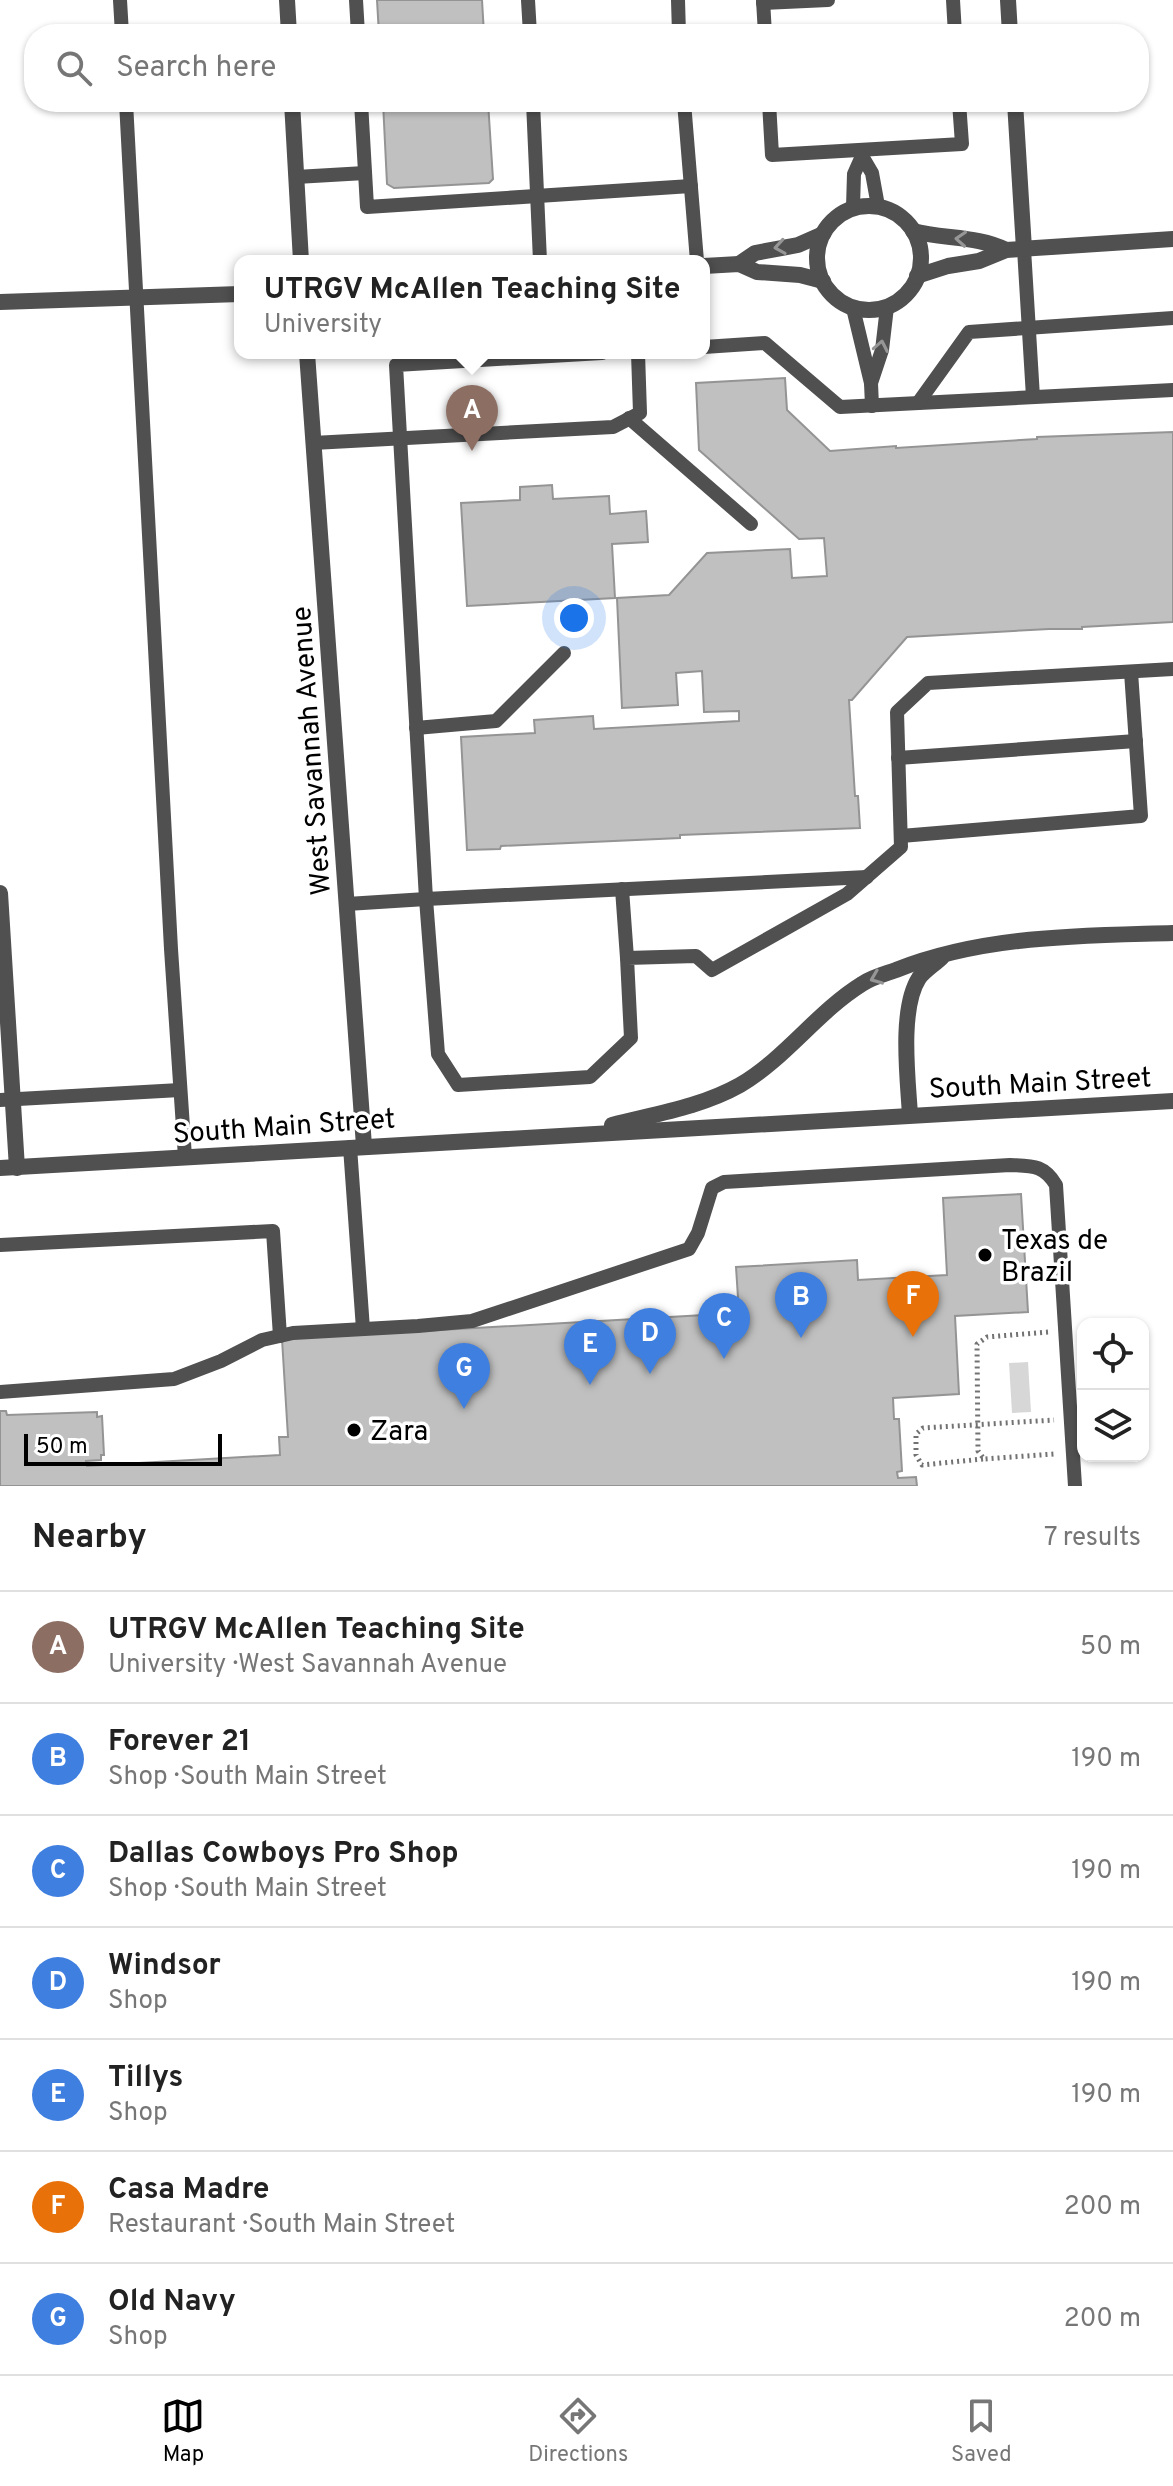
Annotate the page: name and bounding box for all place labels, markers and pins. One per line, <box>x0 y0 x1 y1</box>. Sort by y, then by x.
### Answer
pin: A <box>446 385 498 451</box>
place label: Texas de Brazil <box>1001 1224 1108 1292</box>
marker: Texas de Brazil <box>976 1246 994 1264</box>
pin: F <box>887 1271 939 1337</box>
pin: B <box>775 1272 827 1338</box>
pin: C <box>698 1293 750 1359</box>
pin: D <box>624 1308 676 1374</box>
pin: E <box>564 1319 616 1385</box>
pin: G <box>438 1343 490 1409</box>
place label: Zara <box>370 1415 428 1451</box>
marker: Zara <box>345 1421 363 1439</box>

